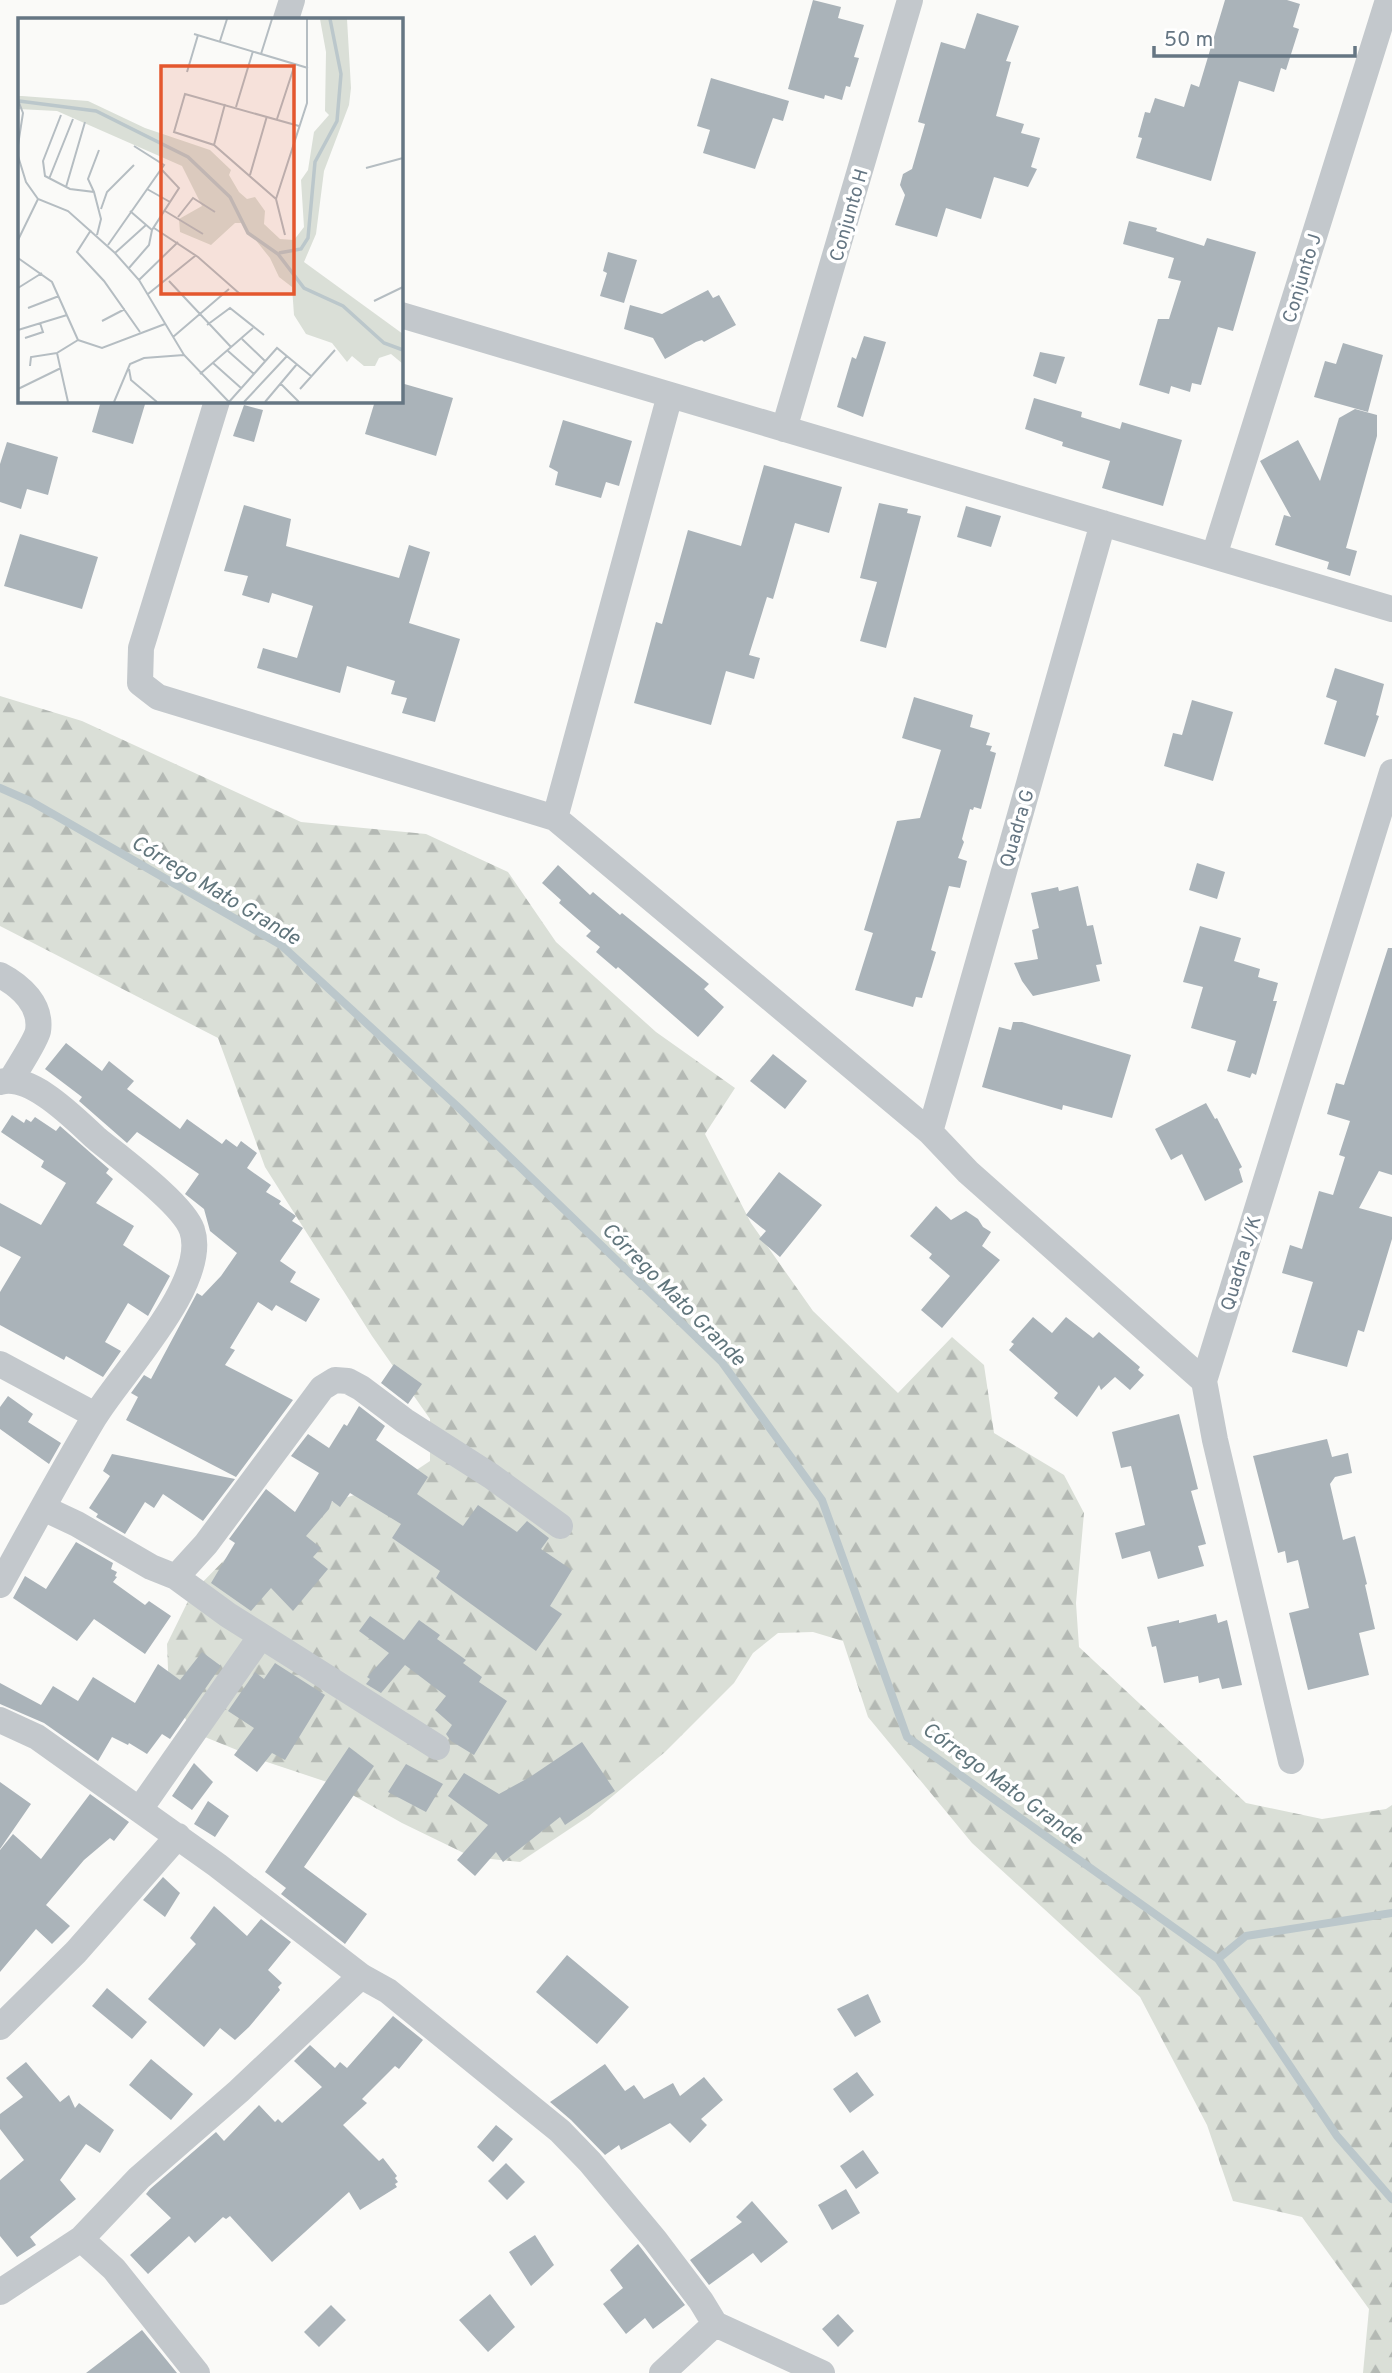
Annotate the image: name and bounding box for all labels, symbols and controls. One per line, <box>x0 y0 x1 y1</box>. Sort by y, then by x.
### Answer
scale bar <box>1154 14 1355 58</box>
inset map <box>18 18 402 402</box>
text: 50 m <box>1164 27 1213 54</box>
street label: Conjunto H <box>825 166 875 265</box>
street label: Conjunto J <box>1278 231 1328 326</box>
street label: Quadra G <box>995 787 1041 870</box>
water label: Córrego Mato Grande <box>126 830 306 953</box>
street label: Quadra J/K <box>1216 1213 1268 1314</box>
water label: Córrego Mato Grande <box>595 1217 751 1374</box>
water label: Córrego Mato Grande <box>916 1717 1089 1852</box>

